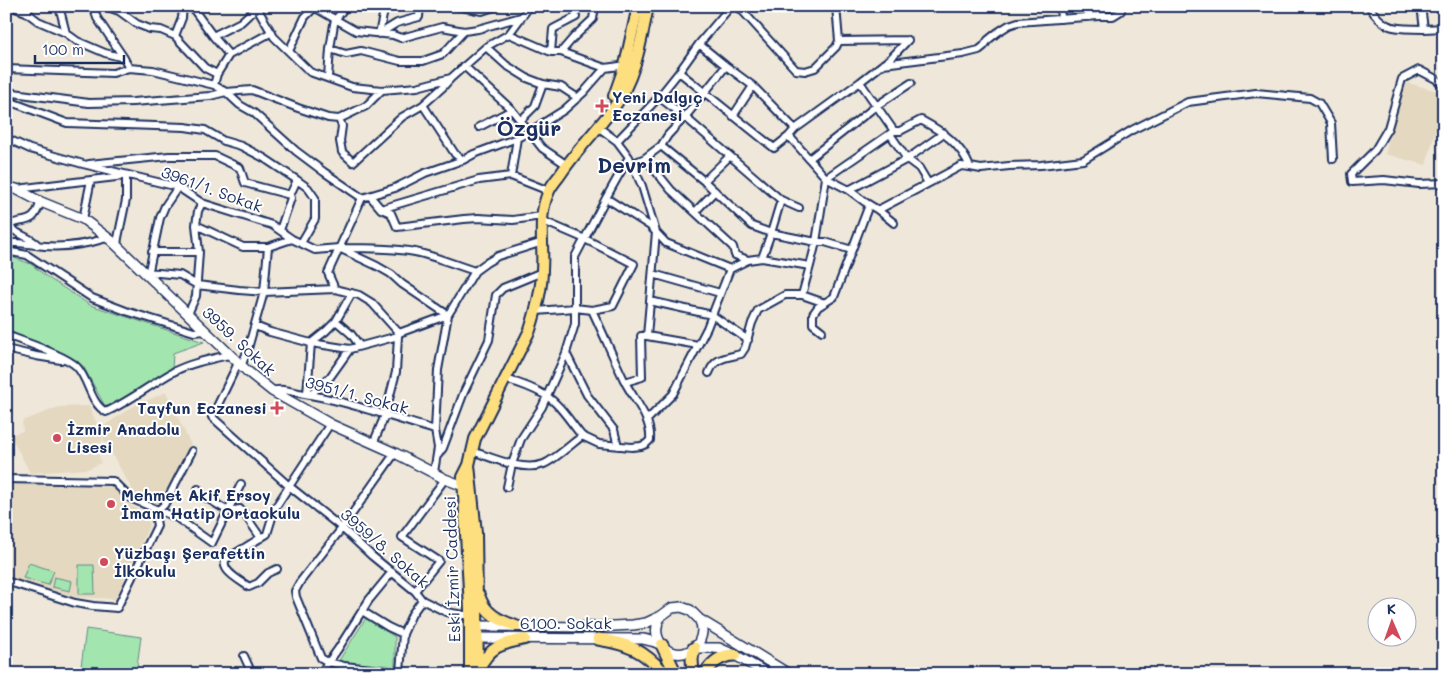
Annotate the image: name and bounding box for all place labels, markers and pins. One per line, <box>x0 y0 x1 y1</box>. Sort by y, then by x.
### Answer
place label: Yeni Dalgıç Eczanesi <box>612 86 703 125</box>
marker: Yeni Dalgıç Eczanesi <box>596 100 608 112</box>
place label: Tayfun Eczanesi <box>137 397 267 418</box>
marker: Tayfun Eczanesi <box>271 402 283 414</box>
place label: İzmir Anadolu Lisesi <box>67 418 180 457</box>
marker: İzmir Anadolu Lisesi <box>51 432 63 444</box>
place label: Mehmet Akif Ersoy İmam Hatip Ortaokulu <box>121 484 300 523</box>
marker: Mehmet Akif Ersoy İmam Hatip Ortaokulu <box>105 498 117 510</box>
place label: Yüzbaşı Şerafettin İlkokulu <box>114 542 265 581</box>
marker: Yüzbaşı Şerafettin İlkokulu <box>98 556 110 568</box>

